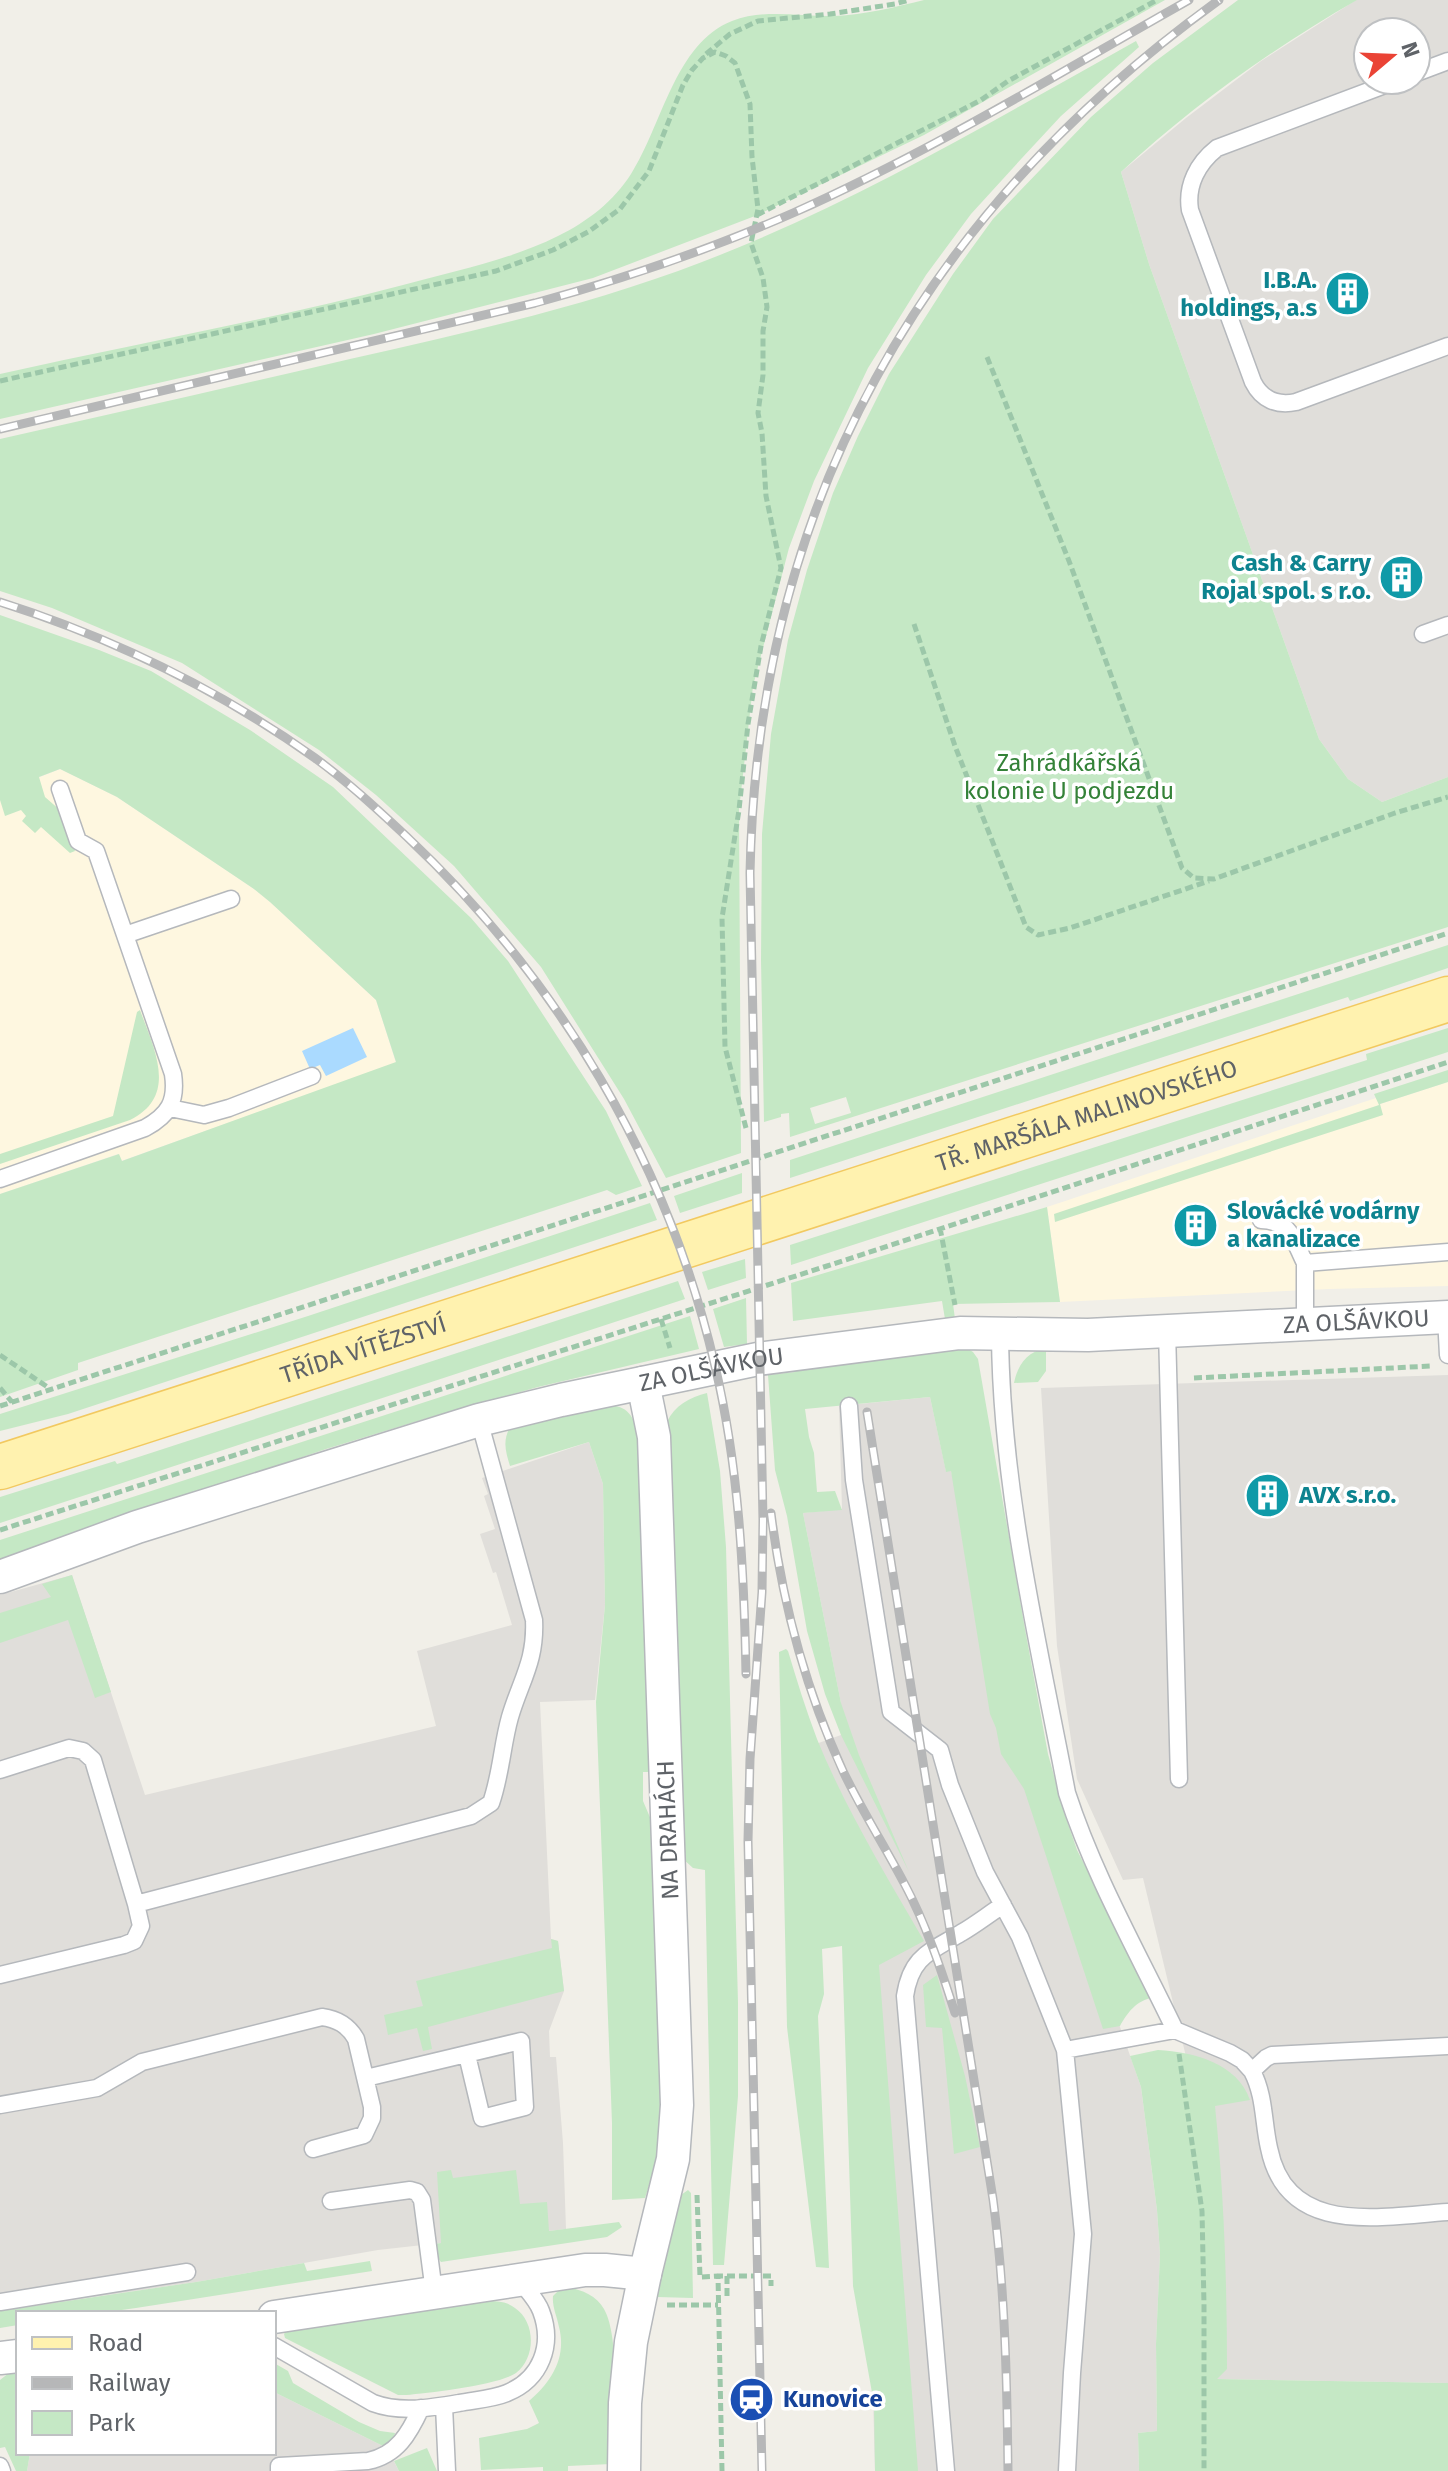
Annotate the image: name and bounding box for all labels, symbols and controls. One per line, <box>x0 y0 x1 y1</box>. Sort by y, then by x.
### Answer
north arrow <box>1352 16 1432 96</box>
text: N <box>1395 38 1426 61</box>
place label: I.B.A. holdings, a.s <box>1180 266 1317 322</box>
building icon: I.B.A. holdings, a.s <box>1324 270 1372 318</box>
place label: Cash & Carry Rojal spol. s r.o. <box>1201 549 1372 605</box>
building icon: Cash & Carry Rojal spol. s r.o. <box>1378 553 1426 601</box>
park label: Zahrádkářská kolonie U podjezdu <box>964 749 1174 805</box>
street label: TŘ. MARŠÁLA MALINOVSKÉHO <box>932 1054 1241 1178</box>
place label: Slovácké vodárny a kanalizace <box>1227 1197 1420 1253</box>
building icon: Slovácké vodárny a kanalizace <box>1172 1201 1220 1249</box>
street label: ZA OLŠÁVKOU <box>1282 1304 1430 1339</box>
street label: TŘÍDA VÍTĚZSTVÍ <box>277 1309 450 1389</box>
street label: ZA OLŠÁVKOU <box>636 1342 785 1397</box>
building icon: AVX s.r.o. <box>1244 1471 1292 1519</box>
place label: AVX s.r.o. <box>1298 1481 1396 1509</box>
street label: NA DRAHÁCH <box>651 1760 684 1900</box>
legend <box>16 2311 276 2455</box>
text: Road <box>88 2329 143 2357</box>
text: Railway <box>88 2369 171 2397</box>
station icon: Kunovice <box>728 2375 776 2423</box>
place label: Kunovice <box>783 2385 883 2413</box>
text: Park <box>88 2409 136 2437</box>

